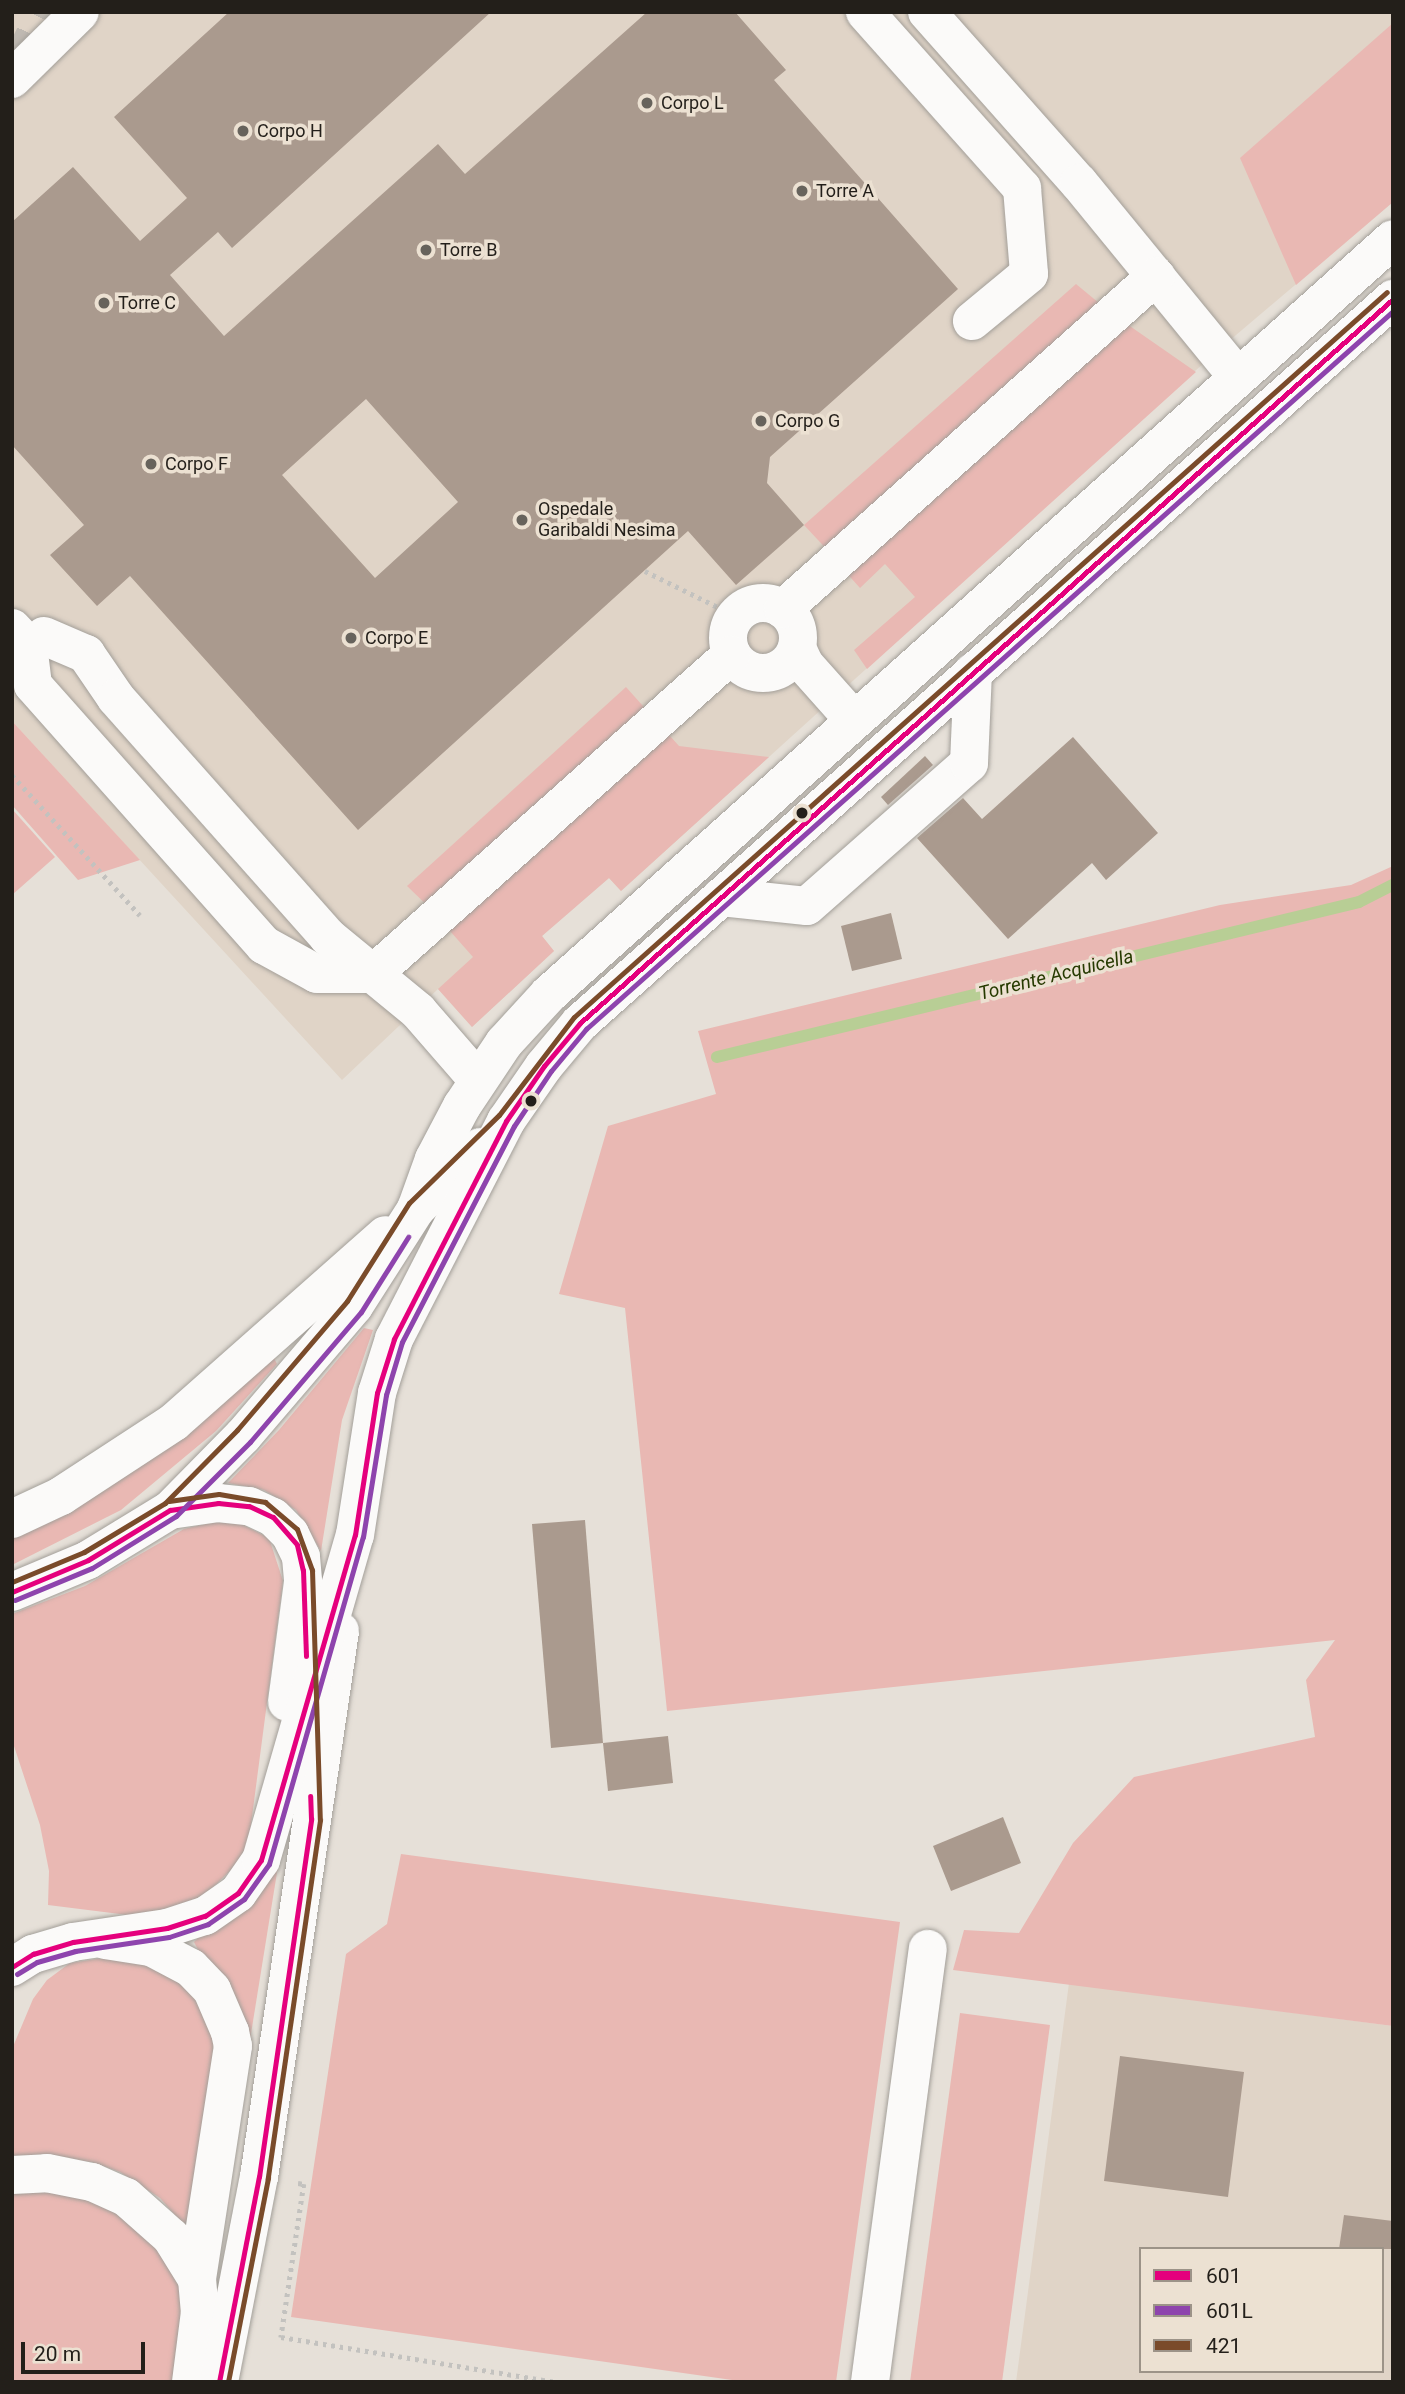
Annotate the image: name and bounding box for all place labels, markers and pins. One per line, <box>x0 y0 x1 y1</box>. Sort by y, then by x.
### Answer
place label: Corpo L <box>661 92 724 114</box>
marker: Corpo L <box>639 95 655 111</box>
place label: Corpo H <box>257 120 323 142</box>
marker: Corpo H <box>235 123 251 139</box>
place label: Torre A <box>816 180 874 202</box>
marker: Torre A <box>794 183 810 199</box>
place label: Torre B <box>440 239 497 261</box>
marker: Torre B <box>418 242 434 258</box>
place label: Torre C <box>118 292 176 314</box>
marker: Torre C <box>96 295 112 311</box>
place label: Corpo G <box>775 410 840 432</box>
marker: Corpo G <box>753 413 769 429</box>
place label: Corpo F <box>165 453 228 475</box>
marker: Corpo F <box>143 456 159 472</box>
place label: Ospedale Garibaldi Nesima <box>538 499 675 542</box>
marker: Ospedale Garibaldi Nesima <box>512 510 532 530</box>
place label: Corpo E <box>365 627 428 649</box>
marker: Corpo E <box>343 630 359 646</box>
unlabelled marker <box>795 806 809 820</box>
unlabelled marker <box>524 1094 538 1108</box>

